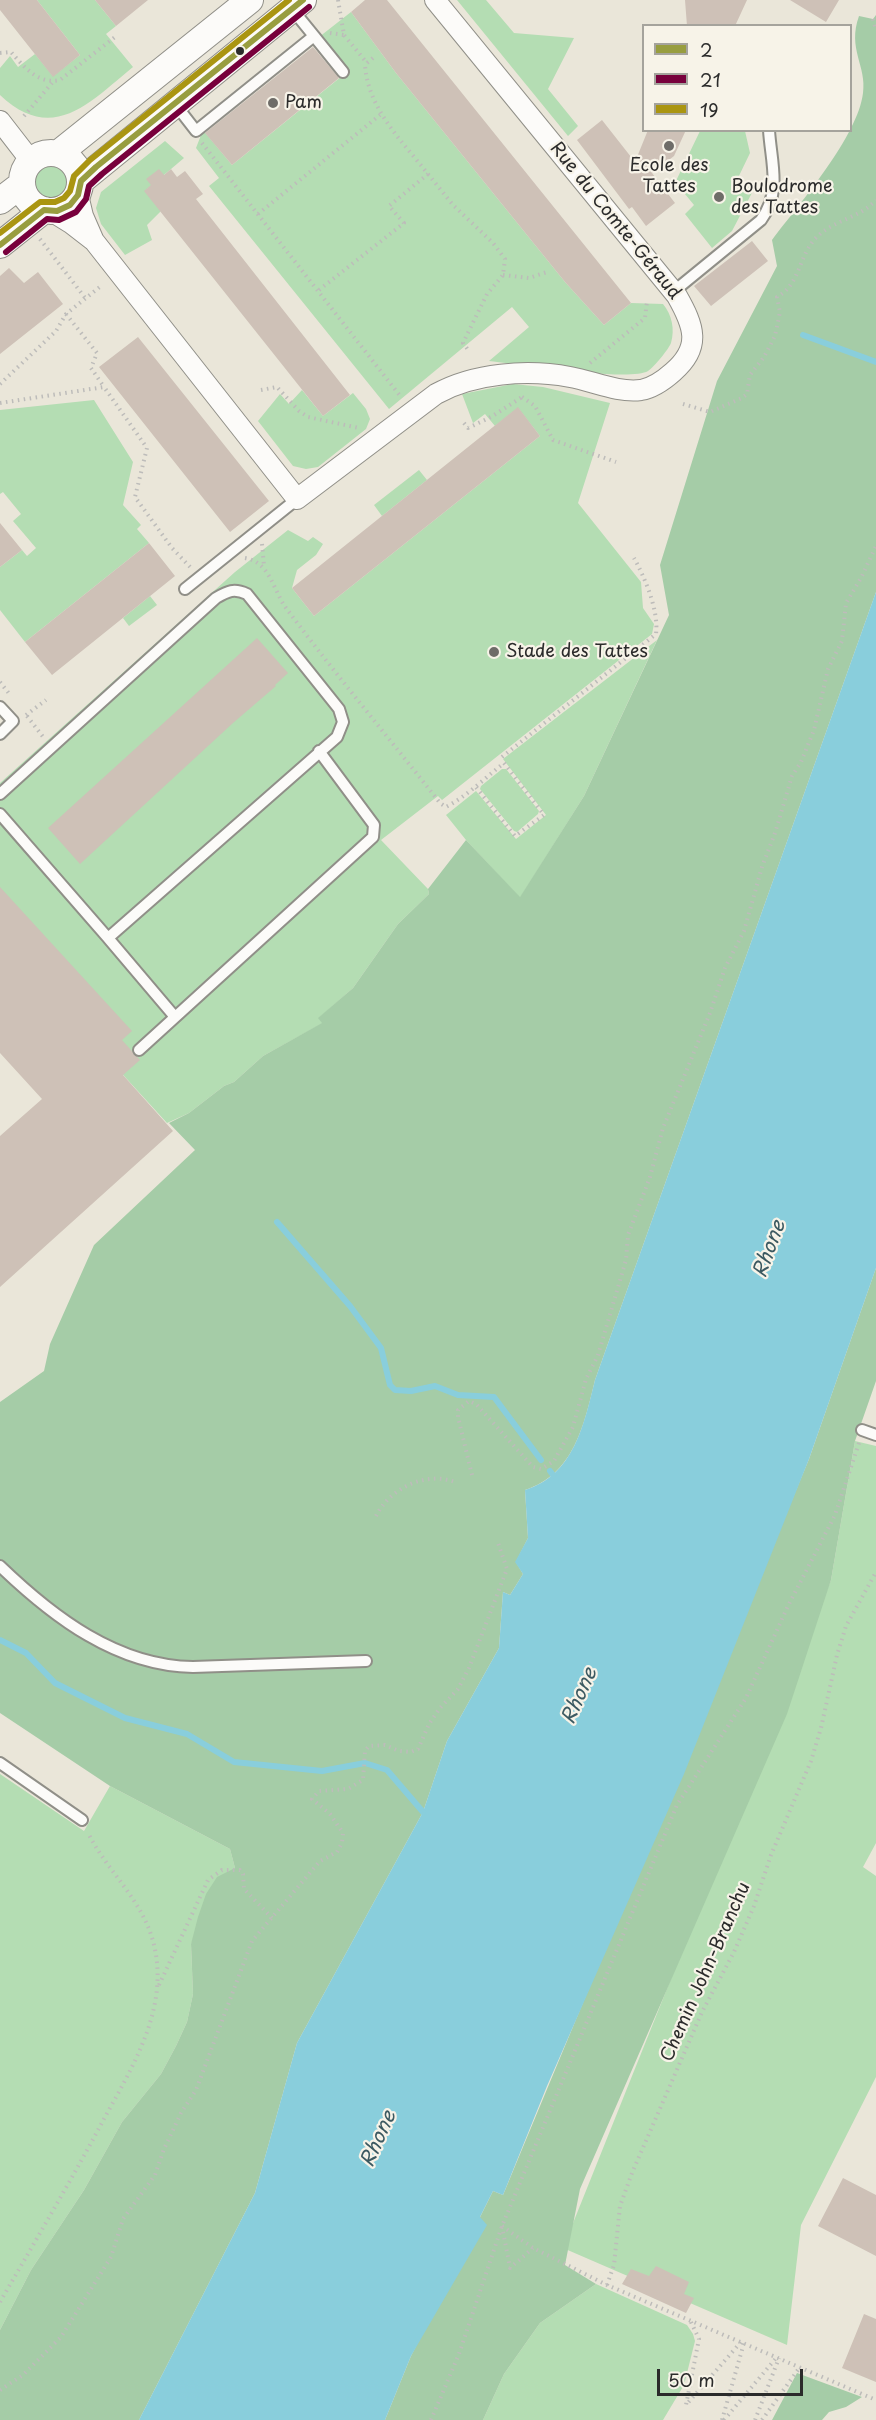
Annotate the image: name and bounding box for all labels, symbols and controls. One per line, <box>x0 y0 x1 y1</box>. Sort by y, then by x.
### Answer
legend <box>642 24 852 132</box>
text: 2 <box>700 36 713 63</box>
unlabelled marker <box>234 45 246 57</box>
text: 21 <box>700 66 721 93</box>
place label: Pam <box>285 92 322 114</box>
marker: Pam <box>266 96 280 110</box>
text: 19 <box>700 96 719 123</box>
street label: Rue du Comte-Géraud <box>545 138 685 304</box>
marker: Ecole des Tattes <box>662 139 676 153</box>
place label: Ecole des Tattes <box>630 155 708 198</box>
place label: Boulodrome des Tattes <box>731 176 833 219</box>
marker: Boulodrome des Tattes <box>712 190 726 204</box>
place label: Stade des Tattes <box>506 641 648 663</box>
marker: Stade des Tattes <box>487 645 501 659</box>
water label: Rhone <box>749 1217 791 1281</box>
water label: Rhone <box>557 1664 603 1728</box>
street label: Chemin John-Branchu <box>657 1879 755 2065</box>
water label: Rhone <box>356 2107 402 2171</box>
scale bar <box>660 2357 806 2395</box>
text: 50 m <box>668 2366 715 2393</box>

